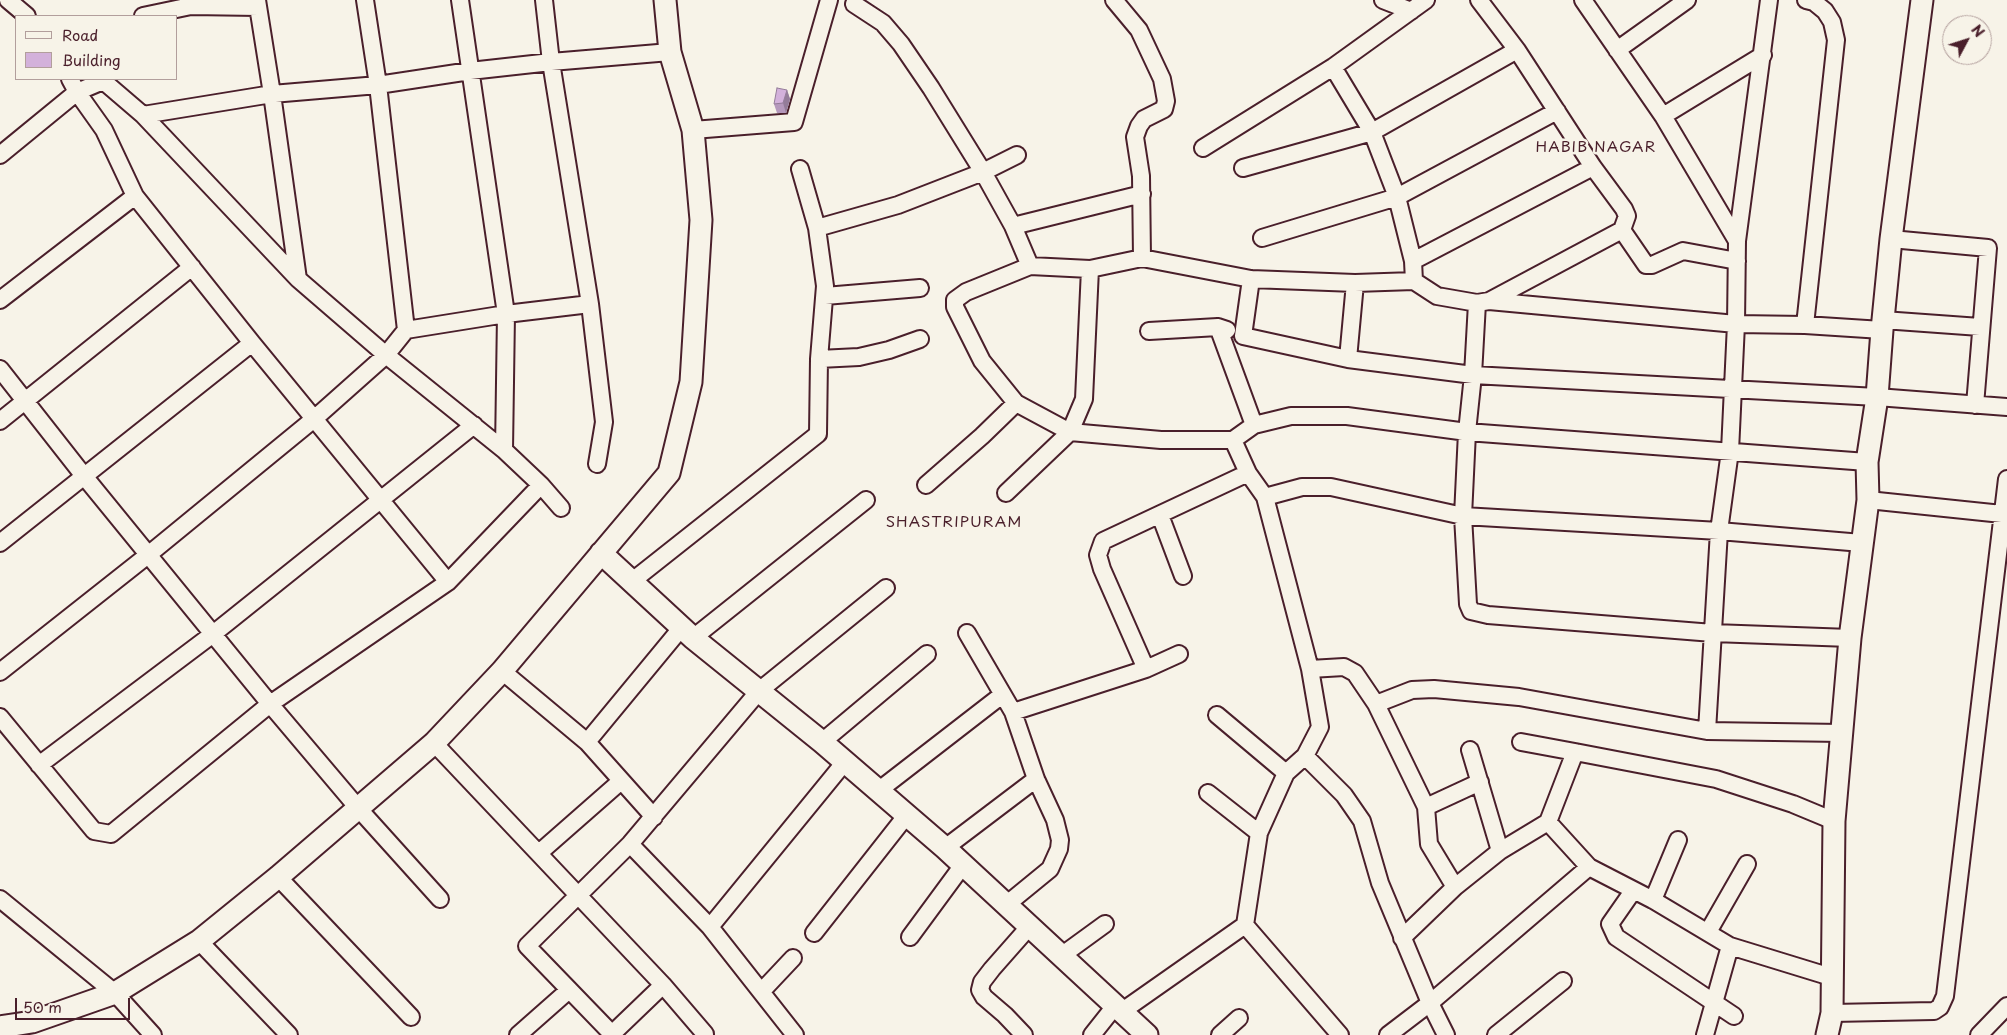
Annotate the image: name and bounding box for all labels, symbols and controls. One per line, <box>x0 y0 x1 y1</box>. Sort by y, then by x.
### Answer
legend <box>15 15 178 80</box>
north arrow <box>1942 15 1992 65</box>
text: N <box>1966 20 1990 42</box>
text: Road <box>62 23 98 46</box>
text: Building <box>62 48 121 71</box>
district label: HABIB NAGAR <box>1533 139 1659 157</box>
district label: SHASTRIPURAM <box>885 514 1023 532</box>
scale bar <box>18 988 132 1020</box>
text: 50 m <box>23 995 62 1018</box>

